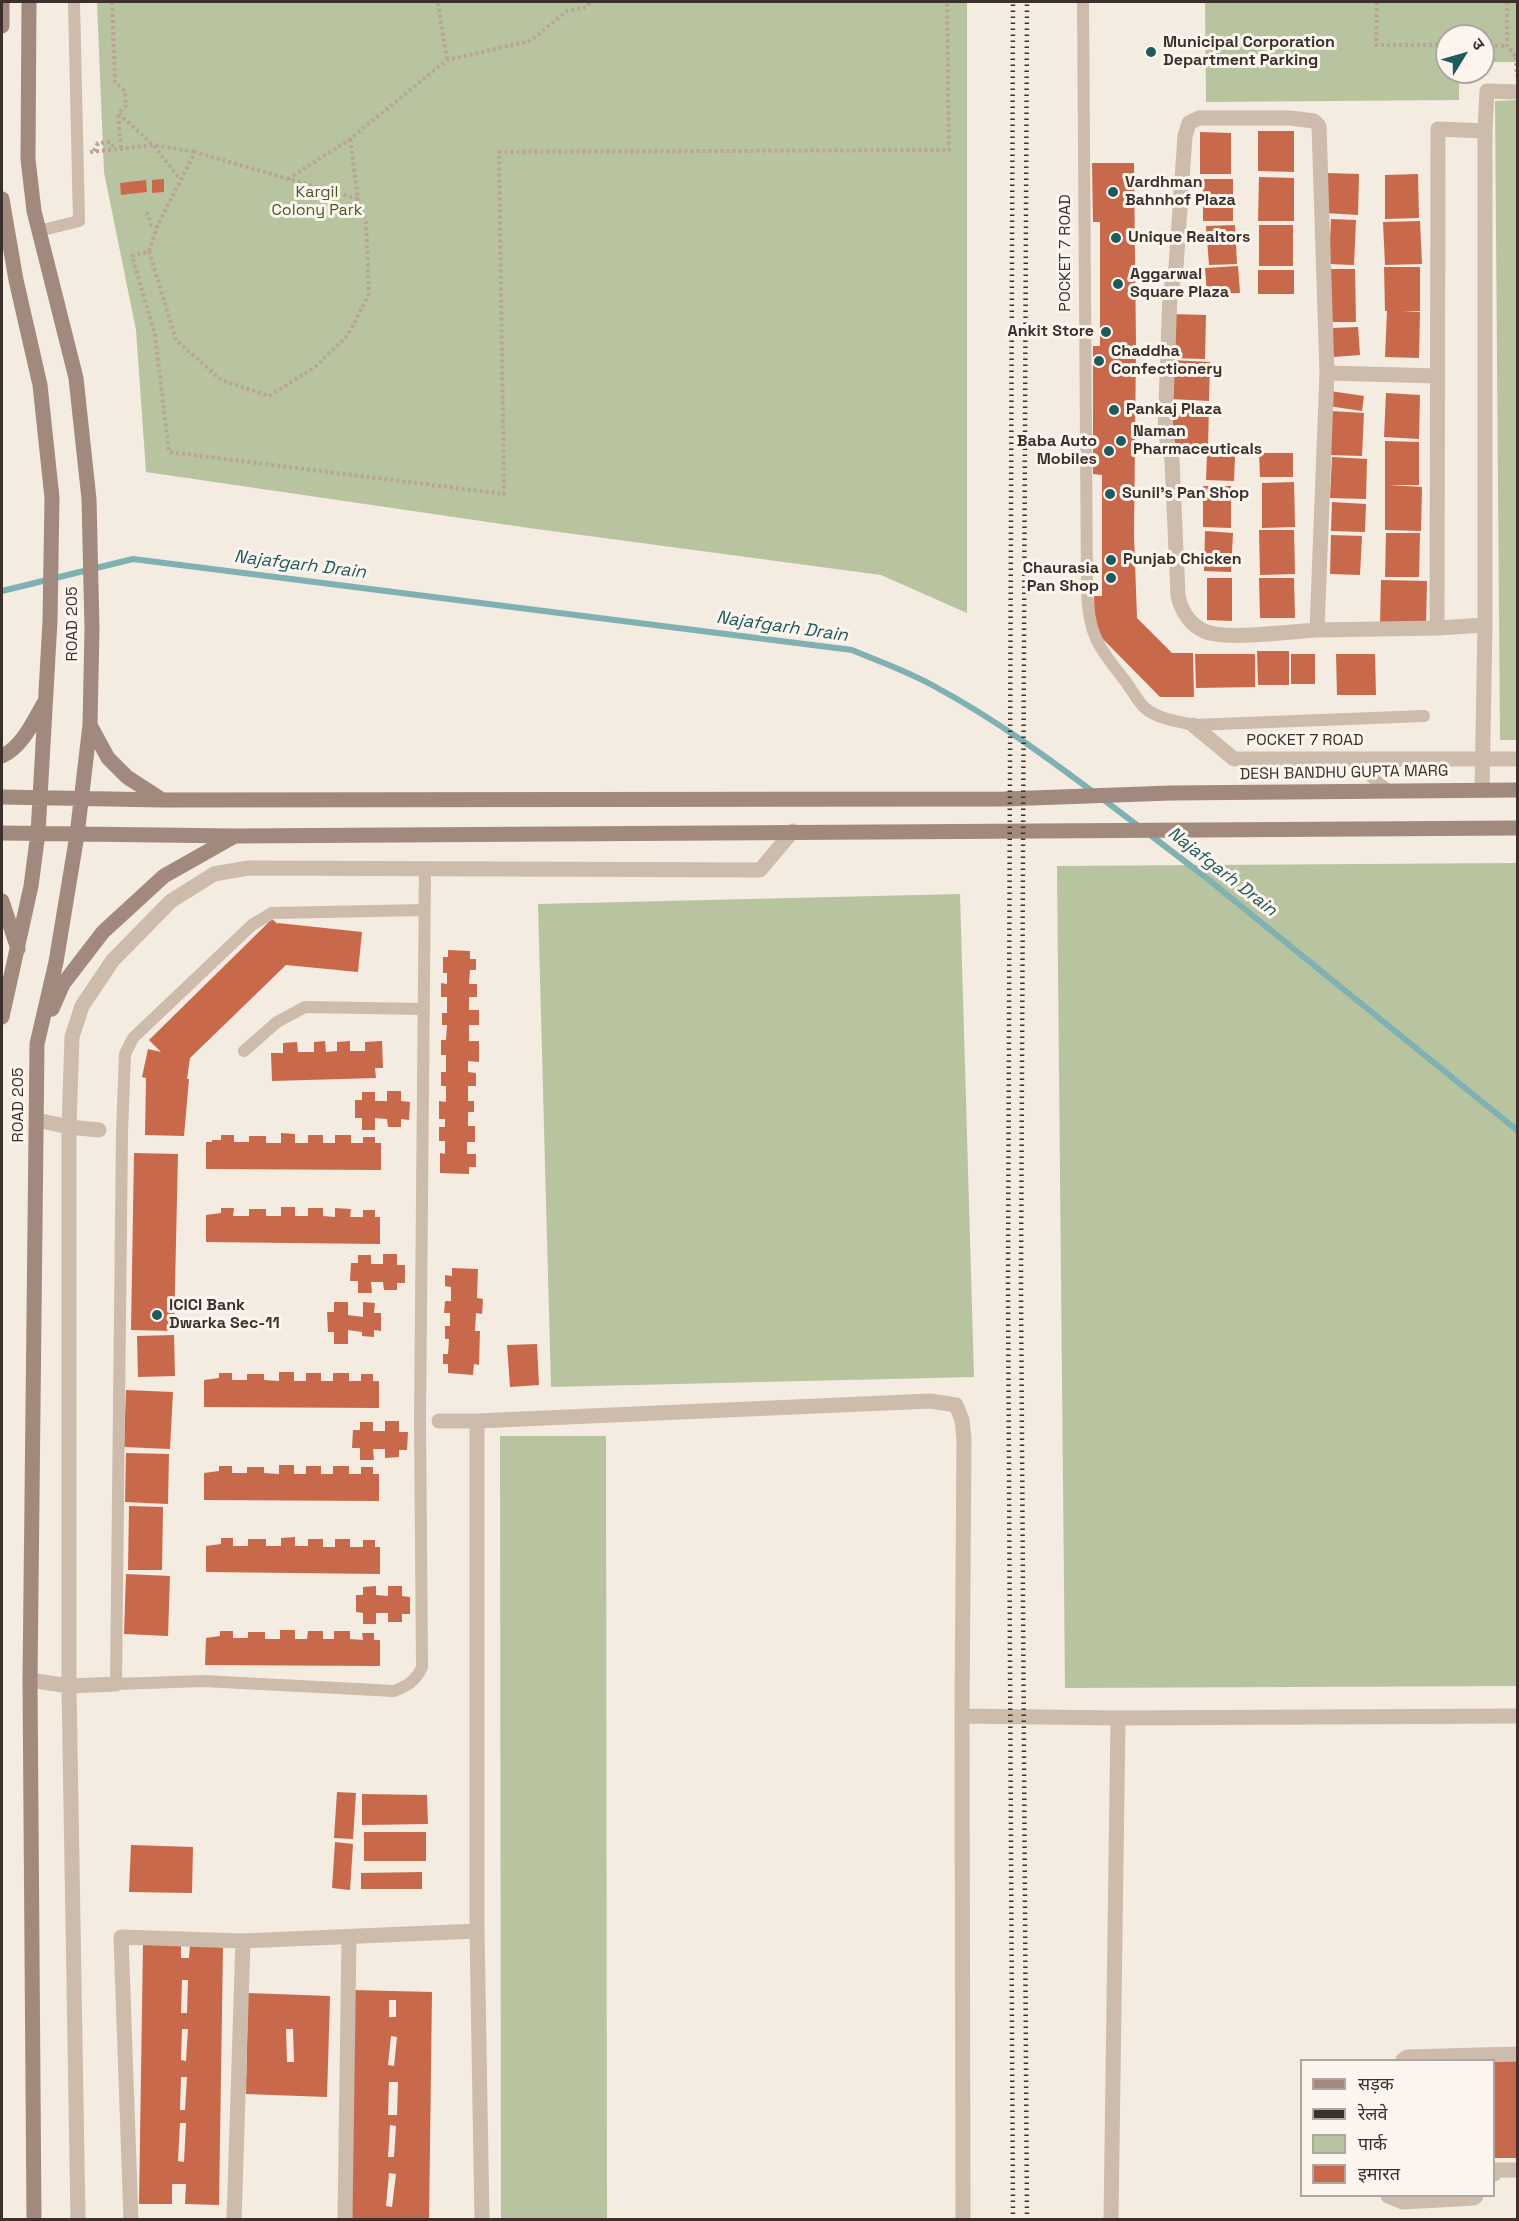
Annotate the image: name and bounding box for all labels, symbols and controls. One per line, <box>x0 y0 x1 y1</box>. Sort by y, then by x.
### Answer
north arrow <box>1435 24 1495 84</box>
place label: Municipal Corporation Department Parking <box>1163 33 1335 71</box>
text: उ <box>1467 34 1489 54</box>
marker: Municipal Corporation Department Parking <box>1144 45 1158 59</box>
place label: Vardhman Bahnhof Plaza <box>1125 173 1236 211</box>
park label: Kargil Colony Park <box>272 183 362 221</box>
marker: Vardhman Bahnhof Plaza <box>1106 185 1120 199</box>
street label: POCKET 7 ROAD <box>1056 194 1076 312</box>
place label: Unique Realtors <box>1128 228 1250 248</box>
marker: Unique Realtors <box>1109 231 1123 245</box>
place label: Aggarwal Square Plaza <box>1130 265 1229 303</box>
marker: Aggarwal Square Plaza <box>1111 277 1125 291</box>
place label: Ankit Store <box>1008 322 1094 342</box>
marker: Ankit Store <box>1099 325 1113 339</box>
place label: Chaddha Confectionery <box>1111 342 1222 380</box>
marker: Chaddha Confectionery <box>1092 354 1106 368</box>
place label: Pankaj Plaza <box>1126 400 1222 420</box>
marker: Pankaj Plaza <box>1107 403 1121 417</box>
place label: Naman Pharmaceuticals <box>1133 422 1262 460</box>
place label: Baba Auto Mobiles <box>1017 432 1097 470</box>
marker: Naman Pharmaceuticals <box>1114 434 1128 448</box>
marker: Baba Auto Mobiles <box>1102 444 1116 458</box>
place label: Sunil's Pan Shop <box>1122 484 1249 504</box>
marker: Sunil's Pan Shop <box>1103 487 1117 501</box>
water label: Najafgarh Drain <box>233 546 367 584</box>
place label: Punjab Chicken <box>1123 550 1242 570</box>
marker: Punjab Chicken <box>1104 553 1118 567</box>
place label: Chaurasia Pan Shop <box>1023 559 1099 597</box>
marker: Chaurasia Pan Shop <box>1104 571 1118 585</box>
street label: ROAD 205 <box>63 587 83 661</box>
water label: Najafgarh Drain <box>715 607 849 647</box>
street label: POCKET 7 ROAD <box>1246 731 1364 751</box>
street label: DESH BANDHU GUPTA MARG <box>1239 762 1449 784</box>
water label: Najafgarh Drain <box>1163 823 1281 921</box>
street label: ROAD 205 <box>9 1068 29 1142</box>
place label: ICICI Bank Dwarka Sec-11 <box>169 1296 280 1334</box>
marker: ICICI Bank Dwarka Sec-11 <box>150 1308 164 1322</box>
legend <box>1300 2059 1495 2197</box>
text: सड़क <box>1358 2072 1394 2095</box>
text: रेलवे <box>1358 2102 1388 2125</box>
text: पार्क <box>1358 2132 1387 2155</box>
text: इमारत <box>1358 2162 1400 2185</box>

